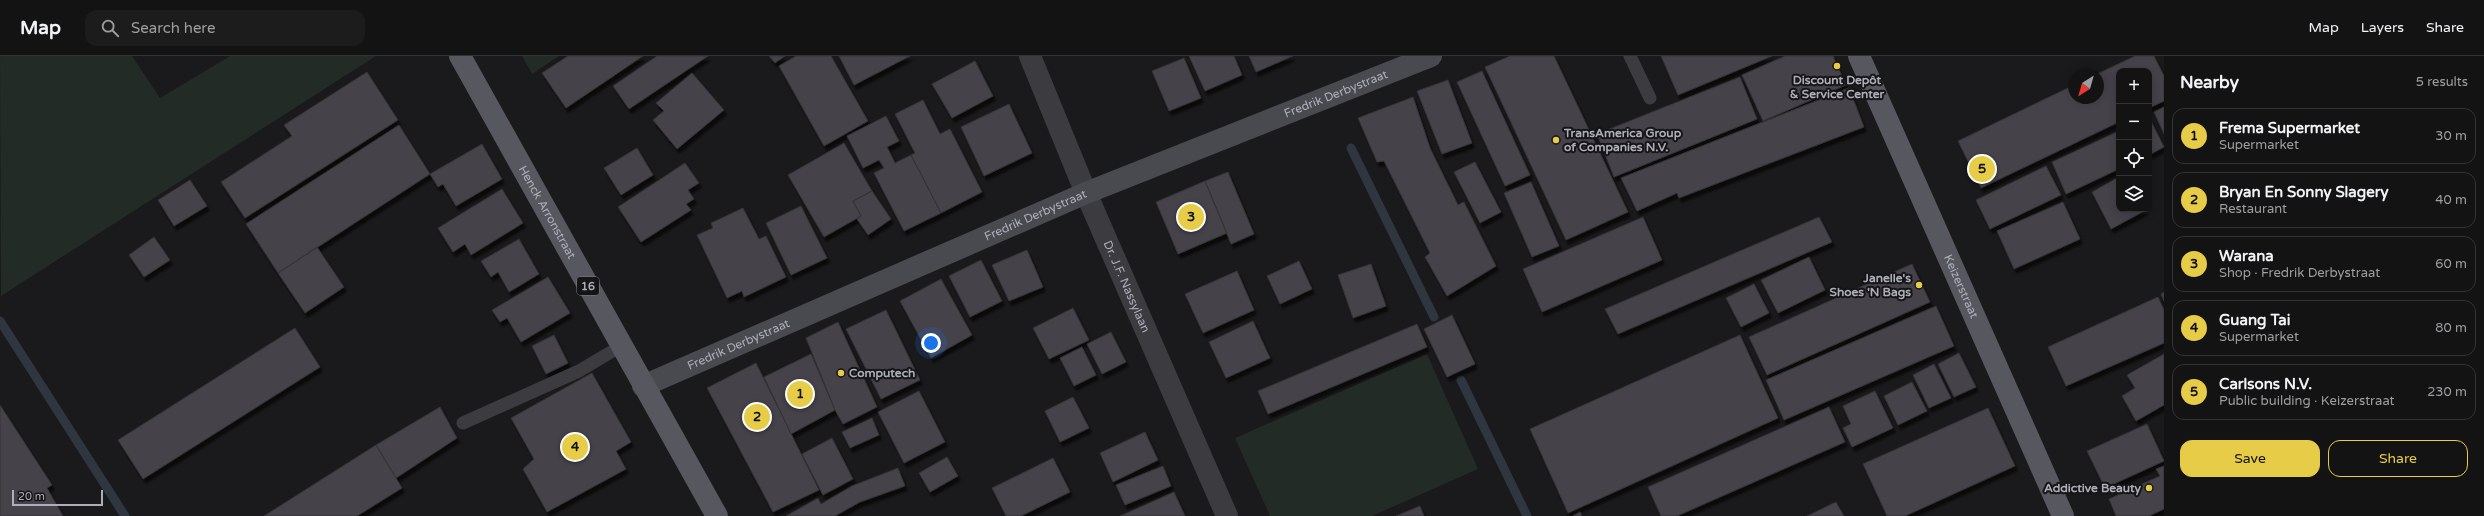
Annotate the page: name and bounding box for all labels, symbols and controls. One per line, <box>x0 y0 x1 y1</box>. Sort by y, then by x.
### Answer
search box <box>85 10 365 46</box>
text: Map <box>20 17 61 39</box>
icon: search <box>99 17 121 39</box>
text: Search here <box>131 19 215 37</box>
text: Map <box>2309 19 2339 36</box>
text: Layers <box>2361 19 2404 36</box>
text: Share <box>2426 19 2464 36</box>
marker: Discount Depôt & Service Center <box>1832 61 1842 71</box>
street label: Fredrik Derbystraat <box>1282 67 1390 121</box>
north arrow <box>2068 68 2104 104</box>
map controls <box>2116 68 2152 212</box>
button: + <box>2116 68 2152 104</box>
text: Nearby <box>2180 72 2239 93</box>
place label: Discount Depôt & Service Center <box>1790 73 1885 101</box>
text: 5 results <box>2416 74 2468 90</box>
button: − <box>2116 104 2152 140</box>
text: Frema Supermarket <box>2219 119 2360 137</box>
place label: TransAmerica Group of Companies N.V. <box>1563 126 1682 155</box>
text: 1 <box>2190 128 2198 144</box>
text: 30 m <box>2435 128 2467 144</box>
marker: TransAmerica Group of Companies N.V. <box>1551 135 1561 145</box>
text: Supermarket <box>2219 137 2299 153</box>
button: locate <box>2116 140 2152 176</box>
pin: 5 <box>1969 154 1995 184</box>
street label: Henck Arronstraat <box>516 163 579 262</box>
button: layers <box>2116 176 2152 212</box>
text: Bryan En Sonny Slagery <box>2219 183 2388 201</box>
street label: Fredrik Derbystraat <box>982 186 1089 243</box>
text: 2 <box>2190 192 2198 208</box>
text: 40 m <box>2435 192 2467 208</box>
text: Restaurant <box>2219 201 2287 217</box>
pin: 3 <box>1178 202 1204 232</box>
street label: Dr. J.F. Nassylaan <box>1101 238 1153 335</box>
text: Warana <box>2219 247 2274 265</box>
street label: Keizerstraat <box>1941 252 1982 321</box>
text: 3 <box>2190 256 2198 272</box>
text: 60 m <box>2435 256 2467 272</box>
text: Shop · Fredrik Derbystraat <box>2219 265 2380 281</box>
place label: Janelle's Shoes 'N Bags <box>1830 271 1911 300</box>
road number: 16 <box>577 277 599 295</box>
marker: Janelle's Shoes 'N Bags <box>1914 280 1924 290</box>
text: Guang Tai <box>2219 311 2291 329</box>
street label: Fredrik Derbystraat <box>685 316 792 373</box>
text: 4 <box>2190 320 2198 336</box>
text: 80 m <box>2435 320 2467 336</box>
text: Supermarket <box>2219 329 2299 345</box>
your location <box>921 333 941 353</box>
place label: Computech <box>849 366 915 381</box>
marker: Computech <box>836 368 846 378</box>
text: Carlsons N.V. <box>2219 375 2312 393</box>
pin: 1 <box>787 379 813 409</box>
text: 5 <box>2190 384 2198 400</box>
text: 230 m <box>2427 384 2467 400</box>
text: Public building · Keizerstraat <box>2219 393 2395 409</box>
pin: 2 <box>744 402 770 432</box>
pin: 4 <box>562 432 588 462</box>
button: Save <box>2180 440 2320 477</box>
button: Share <box>2328 440 2468 477</box>
place label: Addictive Beauty <box>2044 481 2142 496</box>
marker: Addictive Beauty <box>2144 483 2154 493</box>
scale bar <box>12 488 103 507</box>
text: 20 m <box>18 490 45 503</box>

